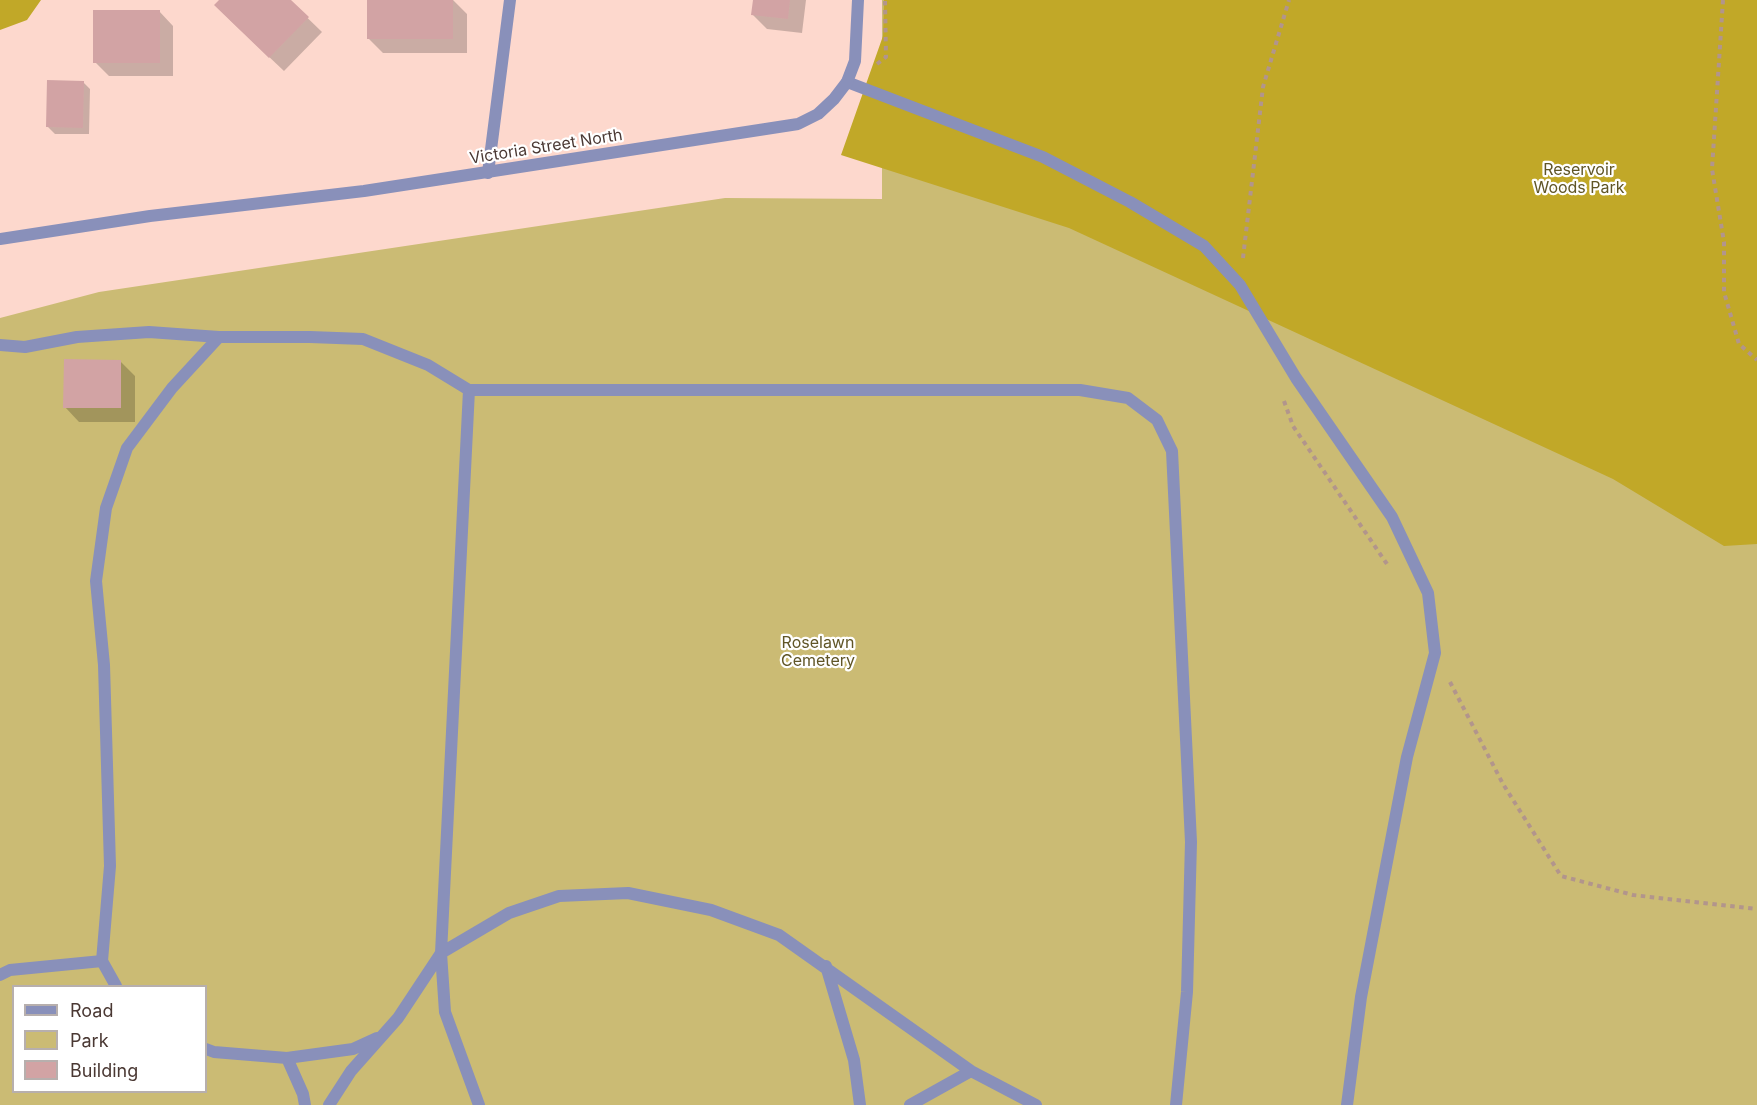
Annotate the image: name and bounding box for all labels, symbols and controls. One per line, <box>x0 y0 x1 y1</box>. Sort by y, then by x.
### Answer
street label: Victoria Street North <box>468 125 624 169</box>
park label: Reservoir Woods Park <box>1533 160 1625 198</box>
park label: Roselawn Cemetery <box>781 633 855 671</box>
legend <box>12 985 207 1093</box>
text: Road <box>70 1000 113 1021</box>
text: Park <box>70 1030 109 1051</box>
text: Building <box>70 1060 138 1081</box>

